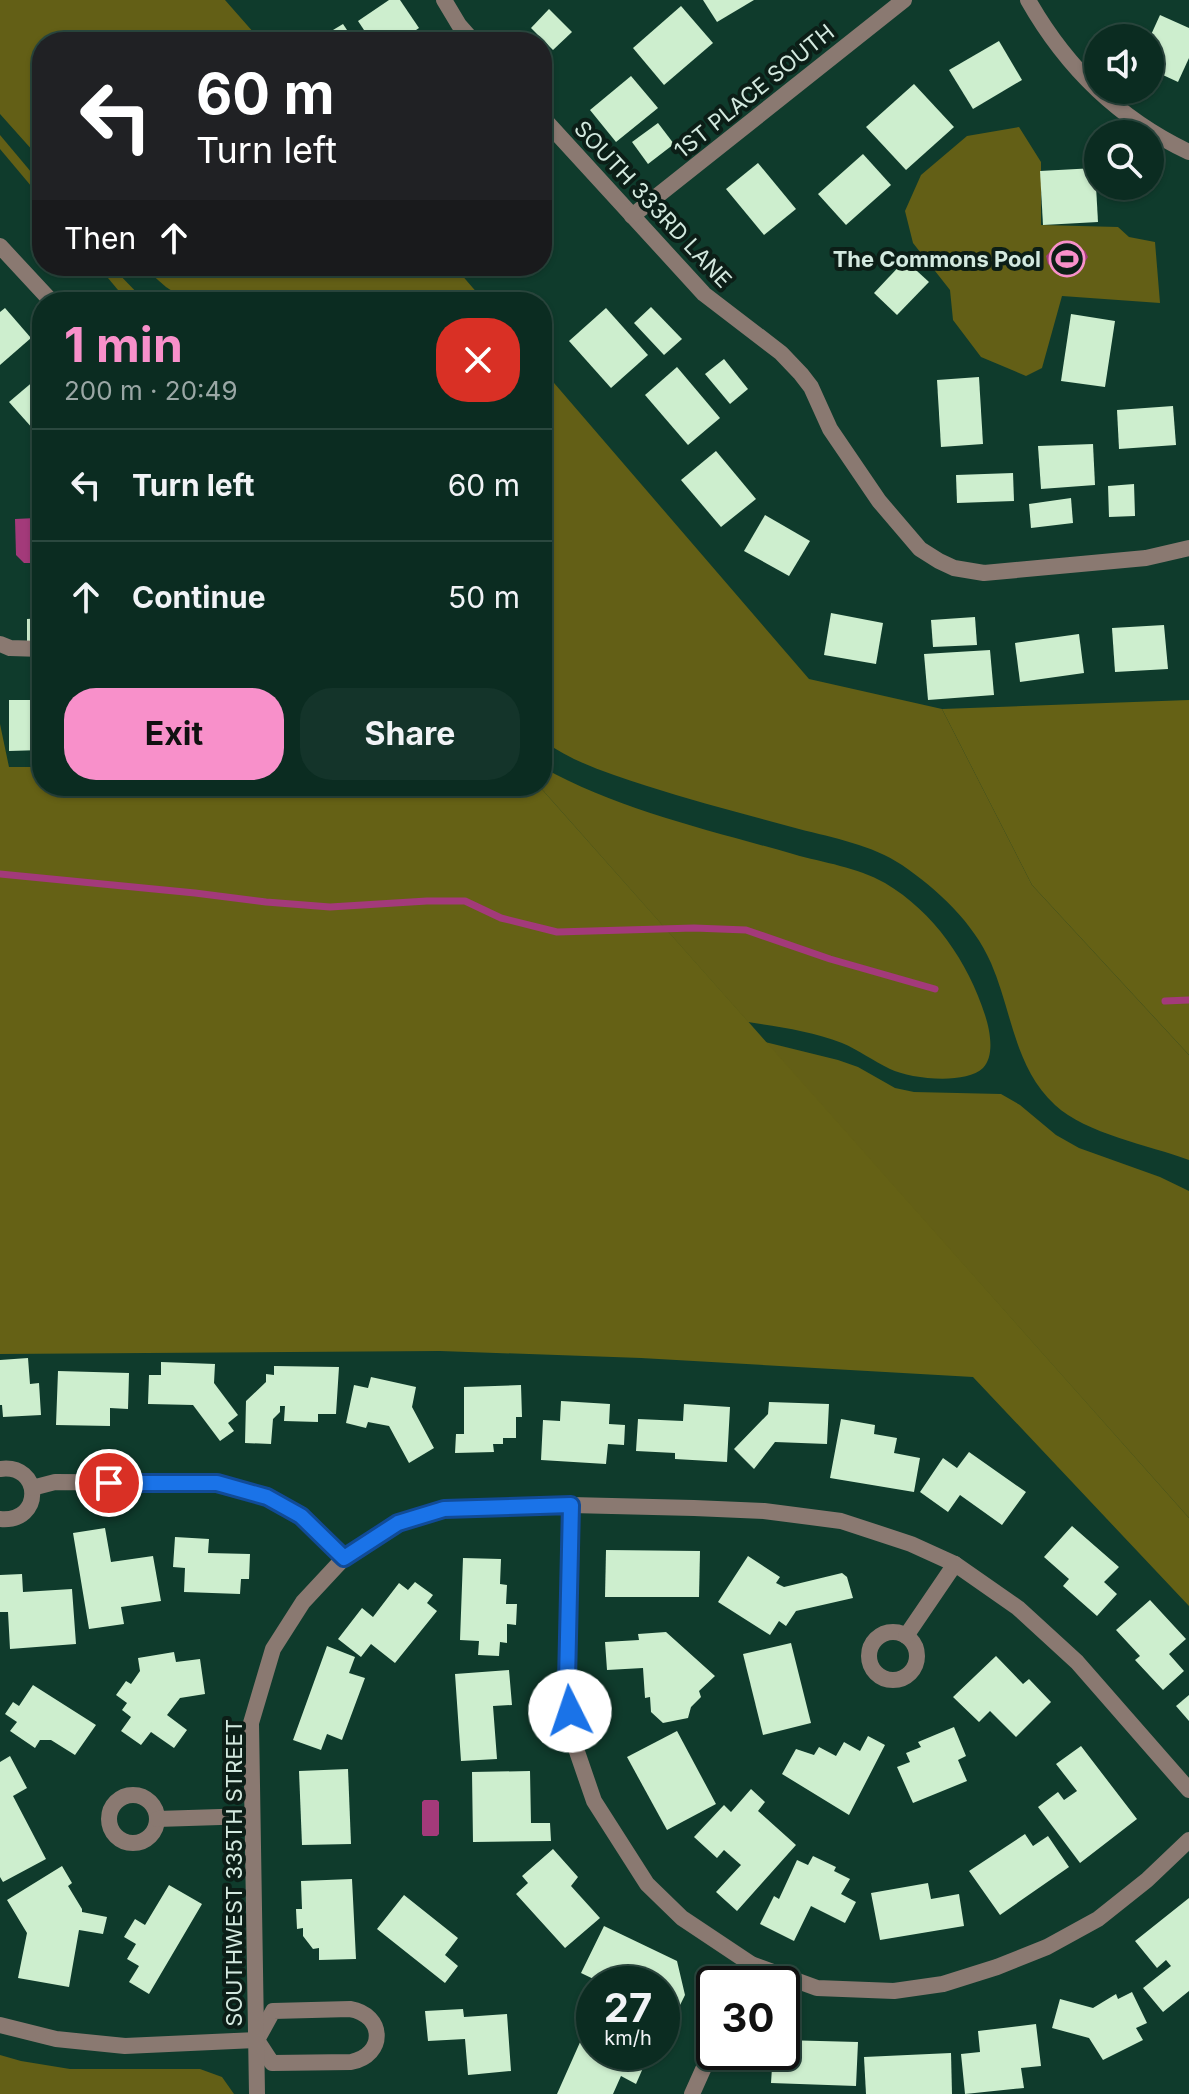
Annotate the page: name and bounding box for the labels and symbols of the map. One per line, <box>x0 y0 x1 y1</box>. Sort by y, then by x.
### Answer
street label: 1ST PLACE SOUTH <box>669 19 839 163</box>
street label: SOUTH 333RD LANE <box>569 115 737 293</box>
sports icon: The Commons Pool <box>1048 240 1086 278</box>
place label: The Commons Pool <box>833 246 1041 272</box>
pin <box>75 1449 143 1517</box>
position arrow <box>528 1669 612 1753</box>
street label: SOUTHWEST 335TH STREET <box>221 1719 247 2027</box>
speed limit sign: 30 <box>696 1966 800 2070</box>

